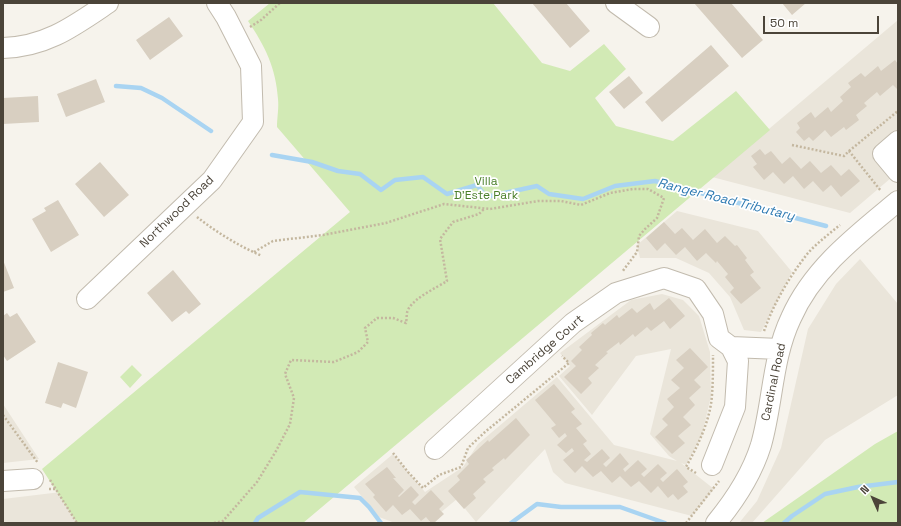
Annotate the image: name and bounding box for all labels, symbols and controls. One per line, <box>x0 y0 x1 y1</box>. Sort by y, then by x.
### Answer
scale bar <box>765 8 881 34</box>
text: 50 m <box>770 15 798 31</box>
street label: Northwood Road <box>137 173 217 251</box>
park label: Villa D'Este Park <box>454 175 518 203</box>
water label: Ranger Road Tributary <box>656 175 796 225</box>
street label: Cambridge Court <box>503 312 587 388</box>
street label: Cardinal Road <box>759 342 789 422</box>
north arrow <box>853 478 893 518</box>
text: N <box>857 482 872 497</box>

